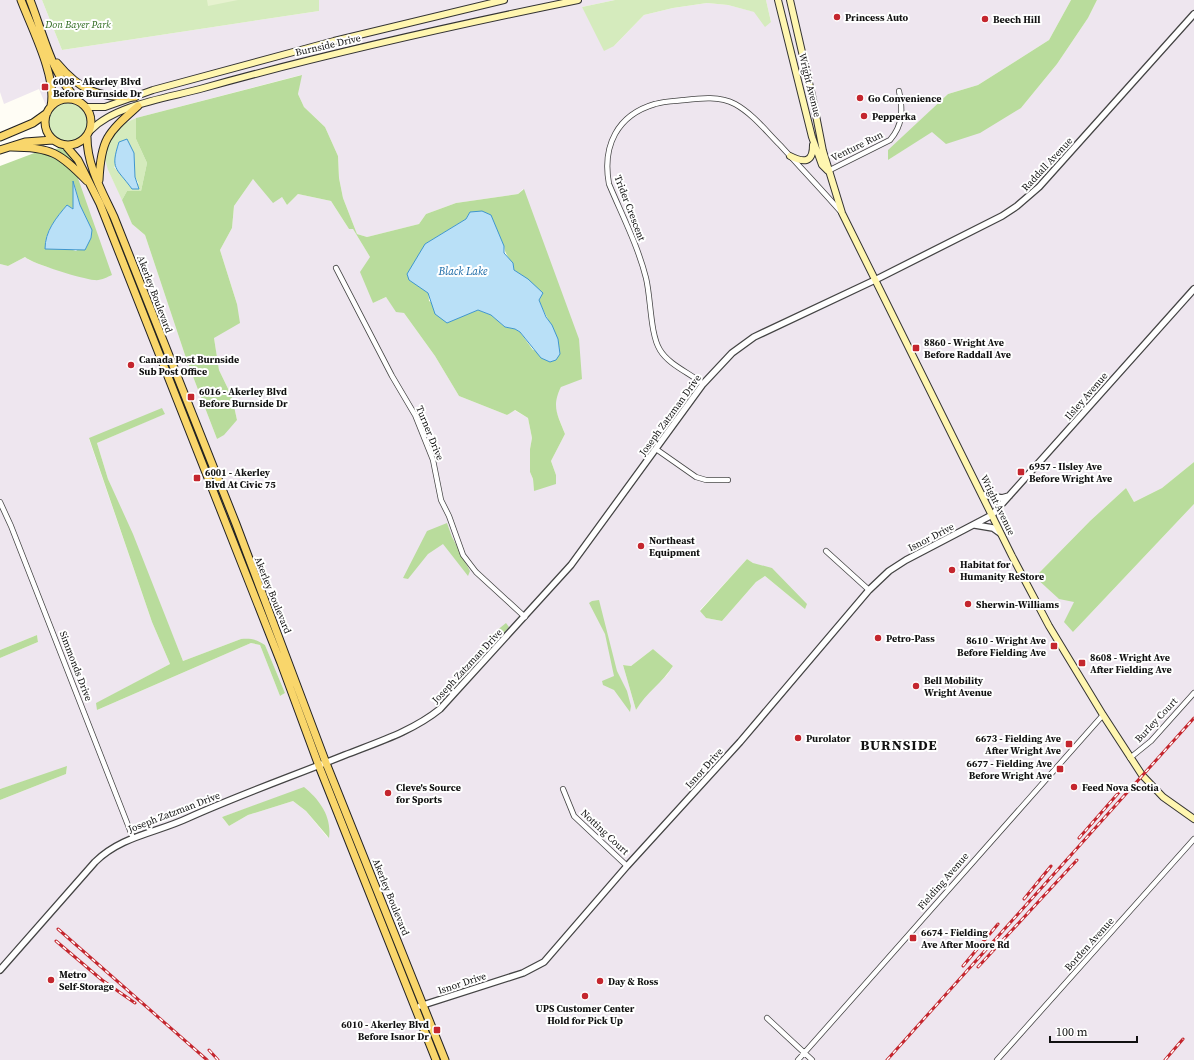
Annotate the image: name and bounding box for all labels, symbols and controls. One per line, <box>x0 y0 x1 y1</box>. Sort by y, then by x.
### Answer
place label: Princess Auto <box>845 11 909 24</box>
marker: Princess Auto <box>832 12 842 22</box>
place label: Beech Hill <box>993 13 1040 26</box>
marker: Beech Hill <box>980 14 990 24</box>
park label: Don Bayer Park <box>44 18 111 31</box>
street label: Burnside Drive <box>294 31 362 59</box>
street label: Wright Avenue <box>796 52 824 118</box>
place label: 6008 - Akerley Blvd Before Burnside Dr <box>53 75 142 100</box>
marker: 6008 - Akerley Blvd Before Burnside Dr <box>40 82 50 92</box>
place label: Go Convenience <box>868 92 941 105</box>
marker: Go Convenience <box>855 93 865 103</box>
place label: Pepperka <box>872 110 917 123</box>
marker: Pepperka <box>859 111 869 121</box>
street label: Venture Run <box>829 128 885 164</box>
street label: Raddall Avenue <box>1019 134 1075 194</box>
street label: Trider Crescent <box>611 173 649 243</box>
street label: Akerley Boulevard <box>134 253 176 335</box>
water label: Black Lake <box>438 264 488 279</box>
place label: 8860 - Wright Ave Before Raddall Ave <box>924 336 1011 361</box>
marker: 8860 - Wright Ave Before Raddall Ave <box>911 343 921 353</box>
place label: Canada Post Burnside Sub Post Office <box>139 353 239 378</box>
marker: Canada Post Burnside Sub Post Office <box>126 360 136 370</box>
street label: Ilsley Avenue <box>1062 369 1110 423</box>
street label: Joseph Zatzman Drive <box>636 372 704 459</box>
place label: 6016 - Akerley Blvd Before Burnside Dr <box>199 385 288 410</box>
marker: 6016 - Akerley Blvd Before Burnside Dr <box>186 392 196 402</box>
street label: Turner Drive <box>413 404 447 462</box>
place label: 6957 - Ilsley Ave Before Wright Ave <box>1029 460 1112 485</box>
place label: 6001 - Akerley Blvd At Civic 75 <box>205 466 276 491</box>
marker: 6957 - Ilsley Ave Before Wright Ave <box>1016 467 1026 477</box>
marker: 6001 - Akerley Blvd At Civic 75 <box>192 473 202 483</box>
street label: Wright Avenue <box>978 473 1018 537</box>
street label: Isnor Drive <box>906 520 956 554</box>
place label: Northeast Equipment <box>649 534 700 559</box>
marker: Northeast Equipment <box>636 541 646 551</box>
street label: Akerley Boulevard <box>252 555 294 636</box>
place label: Habitat for Humanity ReStore <box>960 558 1044 583</box>
marker: Habitat for Humanity ReStore <box>947 565 957 575</box>
place label: Sherwin-Williams <box>976 598 1059 611</box>
marker: Sherwin-Williams <box>963 599 973 609</box>
street label: Joseph Zatzman Drive <box>428 626 505 707</box>
street label: Simmonds Drive <box>57 629 95 703</box>
place label: Petro-Pass <box>886 632 935 645</box>
marker: Petro-Pass <box>873 633 883 643</box>
place label: 8610 - Wright Ave Before Fielding Ave <box>957 634 1046 659</box>
marker: 8610 - Wright Ave Before Fielding Ave <box>1049 641 1059 651</box>
place label: 8608 - Wright Ave After Fielding Ave <box>1090 651 1172 676</box>
marker: 8608 - Wright Ave After Fielding Ave <box>1077 658 1087 668</box>
place label: Bell Mobility Wright Avenue <box>924 674 992 699</box>
marker: Bell Mobility Wright Avenue <box>911 681 921 691</box>
street label: Burley Court <box>1132 694 1181 745</box>
place label: Purolator <box>806 732 851 745</box>
place label: 6673 - Fielding Ave After Wright Ave <box>975 732 1061 757</box>
marker: Purolator <box>793 733 803 743</box>
district label: BURNSIDE <box>860 735 938 755</box>
marker: 6673 - Fielding Ave After Wright Ave <box>1064 739 1074 749</box>
street label: Isnor Drive <box>682 745 726 791</box>
place label: 6677 - Fielding Ave Before Wright Ave <box>966 757 1052 782</box>
marker: 6677 - Fielding Ave Before Wright Ave <box>1055 764 1065 774</box>
place label: Cleve's Source for Sports <box>396 781 461 806</box>
place label: Feed Nova Scotia <box>1082 781 1160 794</box>
marker: Feed Nova Scotia <box>1069 782 1079 792</box>
street label: Joseph Zatzman Drive <box>125 788 222 836</box>
marker: Cleve's Source for Sports <box>383 788 393 798</box>
street label: Notting Court <box>578 806 632 858</box>
street label: Fielding Avenue <box>915 850 971 912</box>
street label: Akerley Boulevard <box>370 857 412 938</box>
street label: Borden Avenue <box>1061 914 1117 974</box>
place label: 6674 - Fielding Ave After Moore Rd <box>921 926 1010 951</box>
marker: 6674 - Fielding Ave After Moore Rd <box>908 933 918 943</box>
place label: Metro Self-Storage <box>59 968 114 993</box>
street label: Isnor Drive <box>436 969 488 997</box>
marker: Metro Self-Storage <box>46 975 56 985</box>
place label: Day & Ross <box>608 975 659 988</box>
marker: Day & Ross <box>595 976 605 986</box>
marker: UPS Customer Center Hold for Pick Up <box>580 991 590 1001</box>
place label: UPS Customer Center Hold for Pick Up <box>536 1002 635 1027</box>
place label: 6010 - Akerley Blvd Before Isnor Dr <box>341 1018 429 1043</box>
scale bar <box>1050 1018 1137 1044</box>
text: 100 m <box>1056 1024 1088 1040</box>
marker: 6010 - Akerley Blvd Before Isnor Dr <box>432 1025 442 1035</box>

